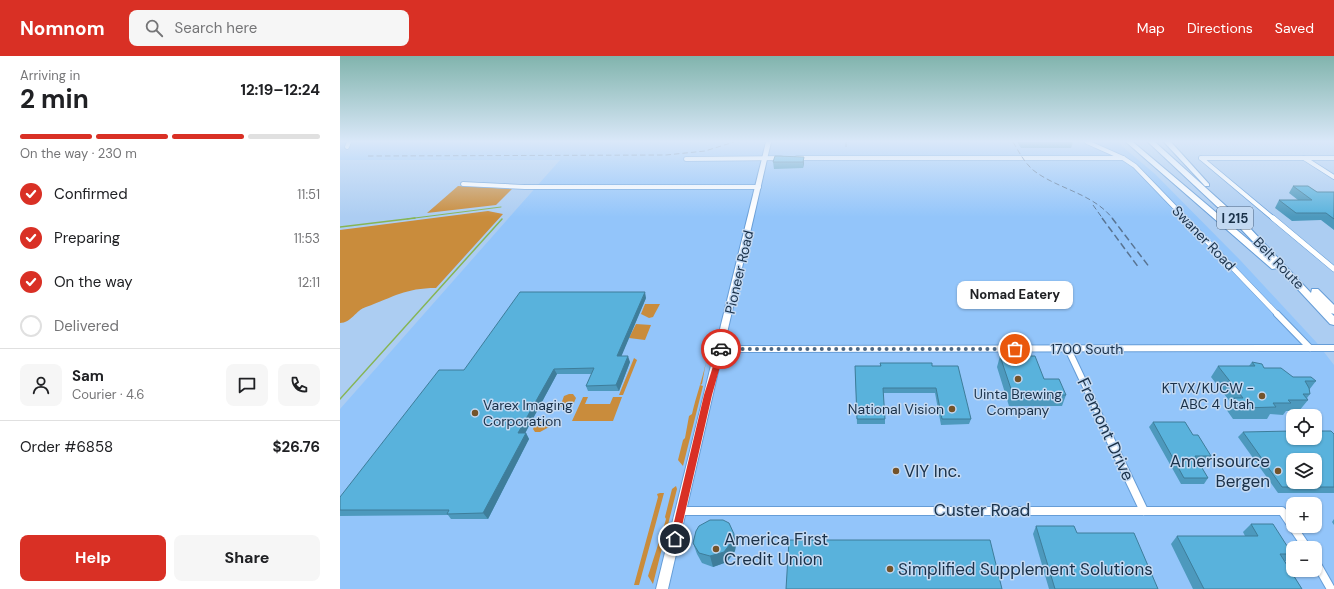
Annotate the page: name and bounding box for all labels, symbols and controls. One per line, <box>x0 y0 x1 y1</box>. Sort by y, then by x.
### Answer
search box <box>129 10 409 46</box>
text: Nomnom <box>20 16 105 41</box>
icon: search <box>143 17 165 39</box>
text: Search here <box>175 18 257 38</box>
text: Map <box>1137 19 1165 37</box>
text: Directions <box>1187 19 1253 37</box>
text: Saved <box>1275 19 1314 37</box>
text: Arriving in <box>20 67 80 84</box>
text: 12:19–12:24 <box>240 80 320 100</box>
text: 2 min <box>20 82 89 116</box>
text: On the way · 230 m <box>20 145 137 162</box>
icon: check <box>20 183 42 205</box>
text: Confirmed <box>54 184 128 204</box>
text: 11:51 <box>297 186 320 203</box>
street label: Swaner Road <box>1168 202 1240 274</box>
road number: I 215 <box>1217 207 1253 229</box>
icon: check <box>20 227 42 249</box>
text: Preparing <box>54 228 120 248</box>
street label: Pioneer Road <box>721 228 757 316</box>
text: 11:53 <box>294 230 320 247</box>
street label: Belt Route <box>1250 233 1308 293</box>
icon: check <box>20 271 42 293</box>
text: On the way <box>54 272 133 292</box>
text: 12:11 <box>298 274 320 291</box>
callout: Nomad Eatery <box>957 281 1073 309</box>
text: Nomad Eatery <box>970 286 1060 303</box>
text: Delivered <box>54 316 119 336</box>
courier <box>701 329 741 369</box>
pin <box>998 332 1032 366</box>
icon: car <box>710 338 732 360</box>
icon: bag <box>1004 338 1026 360</box>
street label: 1700 South <box>1051 340 1123 358</box>
button: person <box>20 364 62 406</box>
button: chat <box>226 364 268 406</box>
button: phone <box>278 364 320 406</box>
text: Sam <box>72 366 104 386</box>
marker: Uinta Brewing Company <box>1013 374 1023 384</box>
street label: Fremont Drive <box>1073 374 1139 484</box>
place label: KTVX/KUCW - ABC 4 Utah <box>1162 379 1254 413</box>
place label: Uinta Brewing Company <box>974 385 1062 419</box>
text: Courier · 4.6 <box>72 386 144 403</box>
marker: KTVX/KUCW - ABC 4 Utah <box>1257 391 1267 401</box>
place label: Varex Imaging Corporation <box>483 396 573 430</box>
place label: National Vision <box>848 400 944 418</box>
marker: National Vision <box>947 404 957 414</box>
marker: Varex Imaging Corporation <box>470 408 480 418</box>
map controls <box>1286 409 1322 577</box>
button: locate <box>1286 409 1322 445</box>
text: Order #6858 <box>20 437 113 457</box>
text: $26.76 <box>273 437 320 457</box>
place label: Amerisource Bergen <box>1170 450 1270 492</box>
button: layers <box>1286 453 1322 489</box>
place label: VIY Inc. <box>904 460 961 482</box>
marker: VIY Inc. <box>891 466 901 476</box>
marker: Amerisource Bergen <box>1273 466 1283 476</box>
button: + <box>1286 497 1322 533</box>
street label: Custer Road <box>934 499 1030 521</box>
pin <box>658 522 692 556</box>
icon: home <box>664 528 686 550</box>
place label: America First Credit Union <box>724 528 828 570</box>
button: Help <box>20 535 166 581</box>
button: Share <box>174 535 320 581</box>
button: − <box>1286 541 1322 577</box>
marker: America First Credit Union <box>711 544 721 554</box>
place label: Simplified Supplement Solutions <box>898 558 1153 580</box>
marker: Simplified Supplement Solutions <box>885 564 895 574</box>

